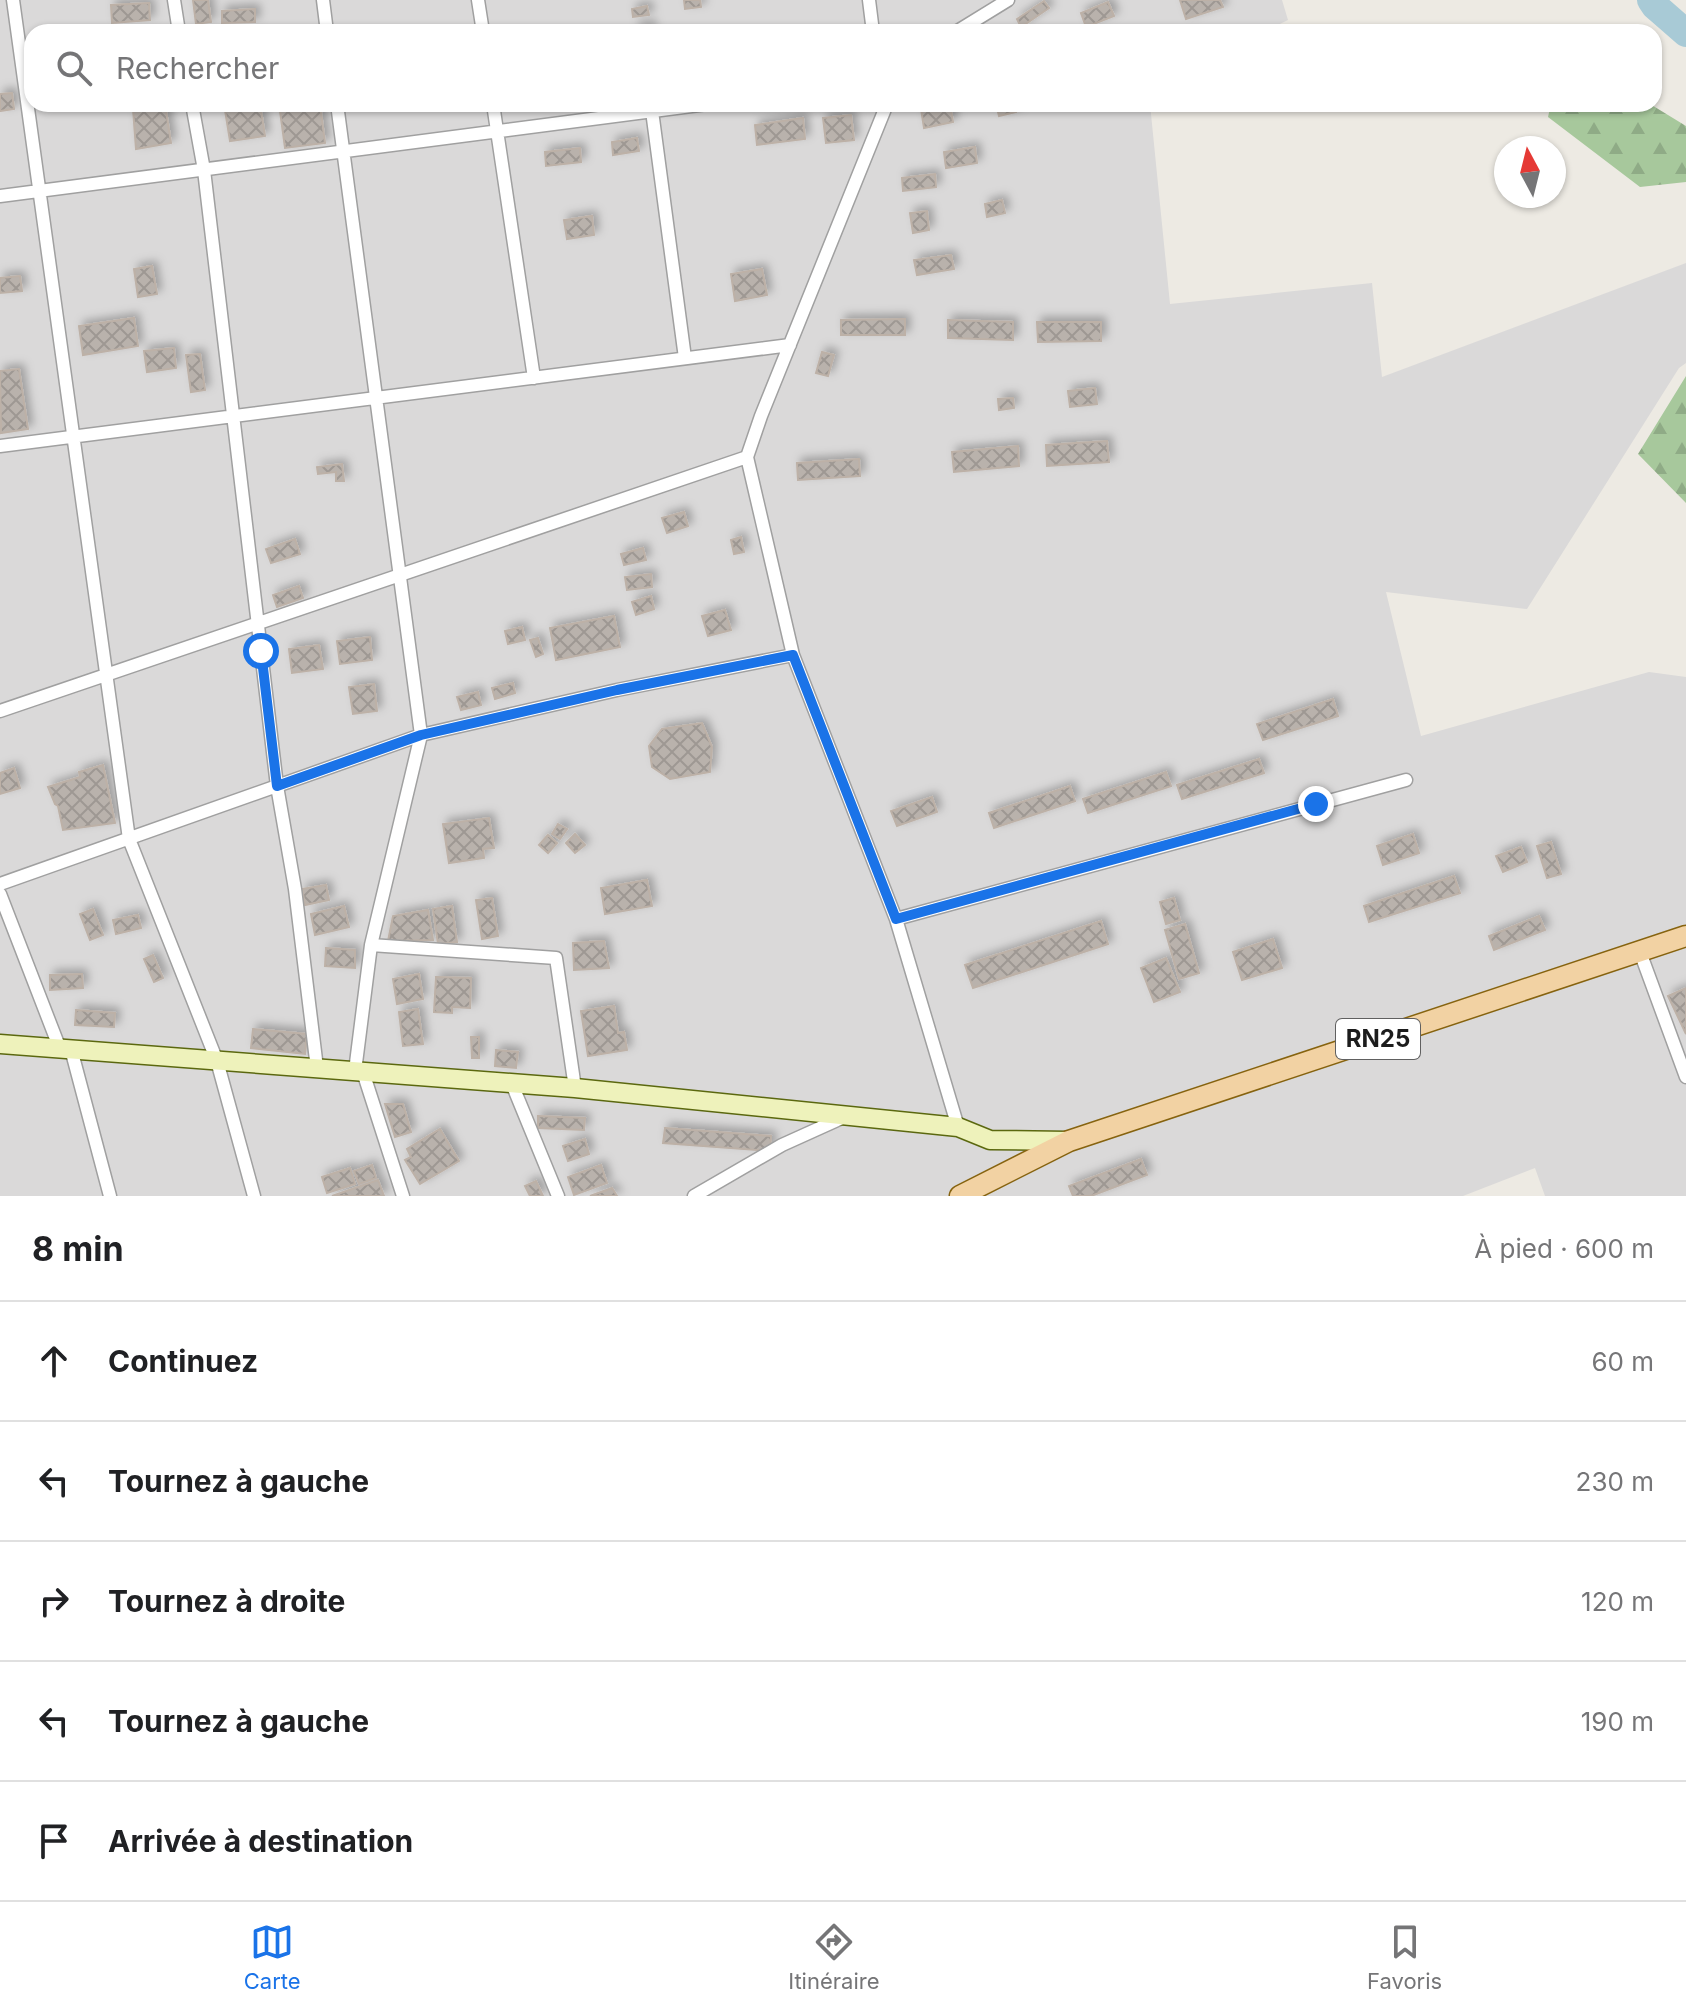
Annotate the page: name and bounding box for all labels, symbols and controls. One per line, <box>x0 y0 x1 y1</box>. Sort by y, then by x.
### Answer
search box <box>24 24 1662 112</box>
icon: search <box>52 46 96 90</box>
text: Rechercher <box>116 50 279 86</box>
north arrow <box>1494 136 1566 208</box>
route start <box>243 633 279 669</box>
route end <box>1298 786 1334 822</box>
road number: RN25 <box>1336 1019 1420 1059</box>
text: 8 min <box>32 1228 124 1269</box>
text: À pied · 600 m <box>1474 1233 1654 1264</box>
icon: ahead <box>32 1339 76 1383</box>
text: Continuez <box>108 1343 258 1379</box>
text: 60 m <box>1591 1346 1654 1377</box>
icon: left <box>32 1459 76 1503</box>
text: Tournez à gauche <box>108 1463 369 1499</box>
text: 230 m <box>1576 1466 1654 1497</box>
icon: right <box>32 1579 76 1623</box>
text: Tournez à droite <box>108 1583 345 1619</box>
text: 120 m <box>1581 1586 1654 1617</box>
icon: left <box>32 1699 76 1743</box>
text: Tournez à gauche <box>108 1703 369 1739</box>
text: 190 m <box>1581 1706 1654 1737</box>
icon: arrive <box>32 1819 76 1863</box>
text: Arrivée à destination <box>108 1823 413 1859</box>
tab: Carte <box>244 1920 301 1994</box>
tab: Itinéraire <box>788 1920 879 1994</box>
tab: Favoris <box>1367 1920 1442 1994</box>

